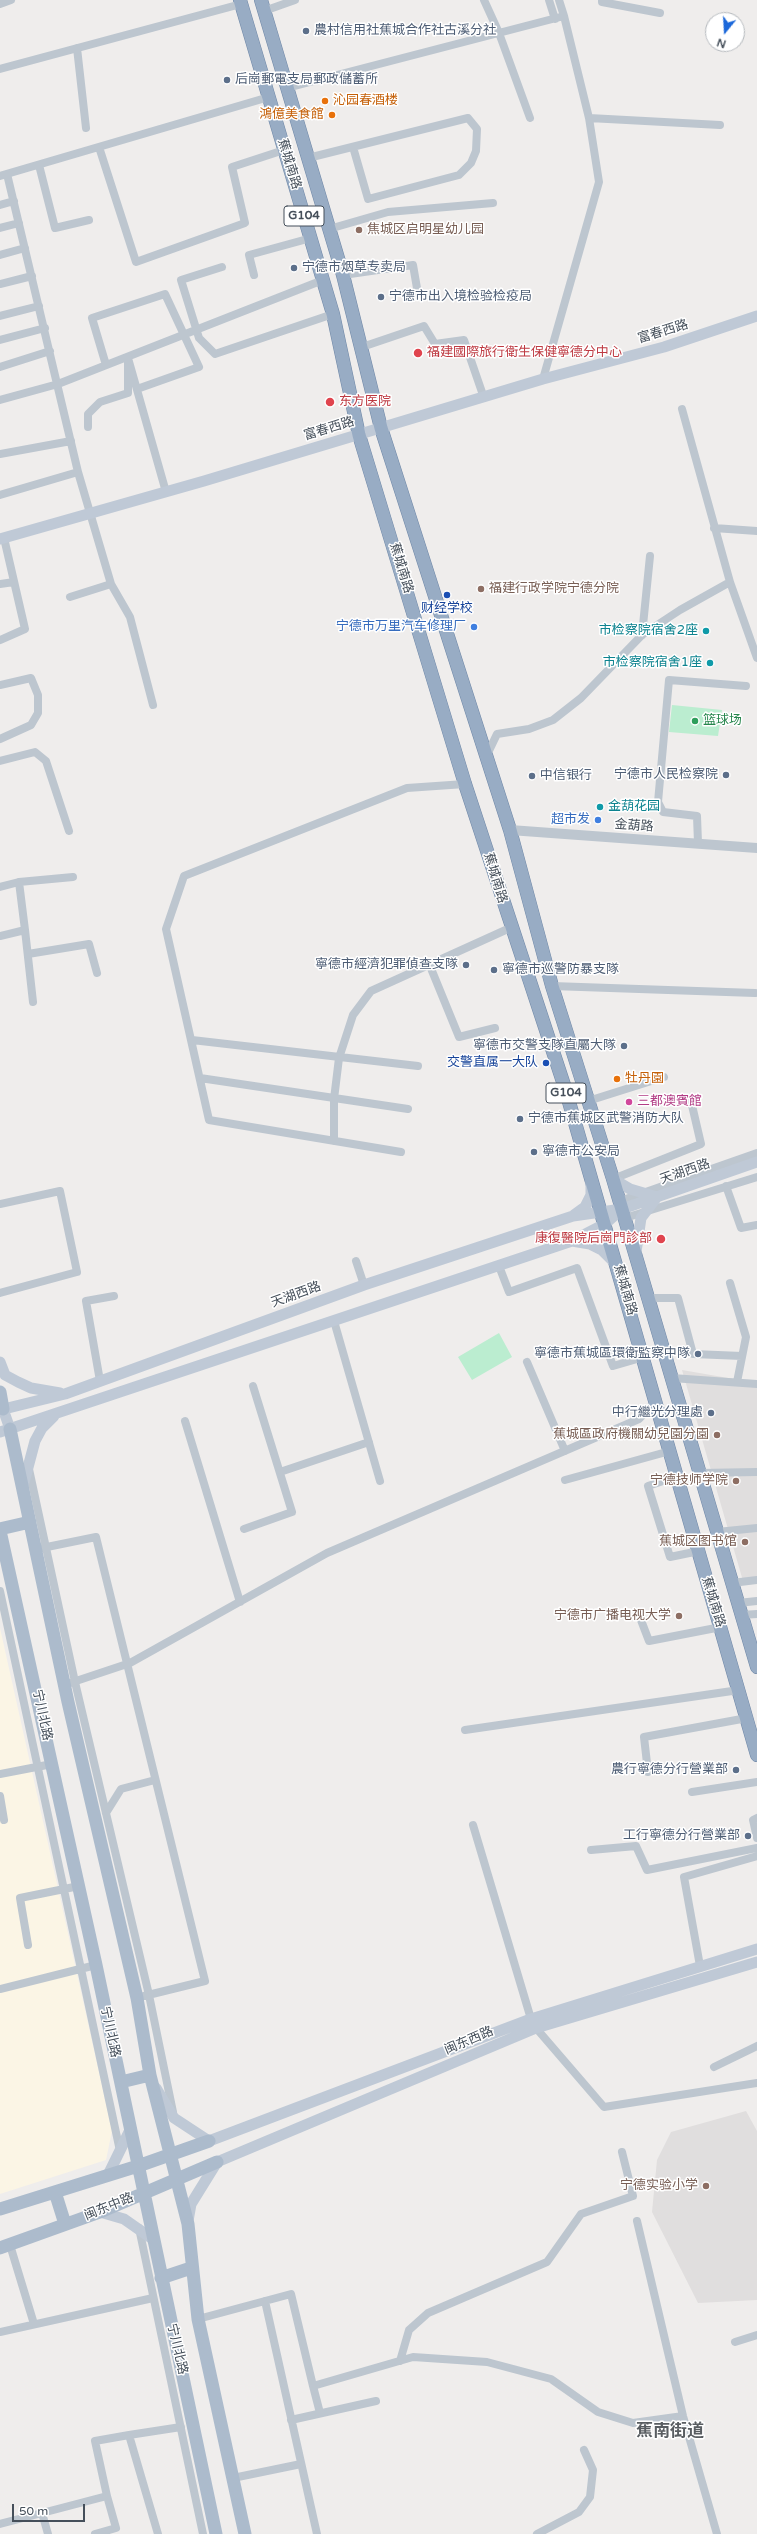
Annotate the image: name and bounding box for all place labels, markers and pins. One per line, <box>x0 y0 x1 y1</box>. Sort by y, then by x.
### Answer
place label: 農村信用社蕉城合作社古溪分社 <box>314 23 496 39</box>
marker: 農村信用社蕉城合作社古溪分社 <box>301 26 311 36</box>
place label: 后崗郵電支局郵政儲蓄所 <box>235 72 378 88</box>
marker: 后崗郵電支局郵政儲蓄所 <box>222 75 232 85</box>
place label: 沁园春酒楼 <box>333 93 398 109</box>
marker: 沁园春酒楼 <box>320 96 330 106</box>
place label: 鴻億美食館 <box>259 107 324 123</box>
marker: 鴻億美食館 <box>327 110 337 120</box>
place label: 焦城区启明星幼儿园 <box>367 222 484 238</box>
marker: 焦城区启明星幼儿园 <box>354 225 364 235</box>
place label: 宁德市烟草专卖局 <box>302 260 406 276</box>
marker: 宁德市烟草专卖局 <box>289 263 299 273</box>
place label: 宁德市出入境检验检疫局 <box>389 289 532 305</box>
marker: 宁德市出入境检验检疫局 <box>376 292 386 302</box>
place label: 福建國際旅行衛生保健寧德分中心 <box>427 345 622 361</box>
marker: 福建國際旅行衛生保健寧德分中心 <box>412 347 424 359</box>
place label: 东方医院 <box>339 394 391 410</box>
marker: 东方医院 <box>324 396 336 408</box>
place label: 福建行政学院宁德分院 <box>489 581 619 597</box>
marker: 福建行政学院宁德分院 <box>476 584 486 594</box>
marker: 财经学校 <box>442 590 452 600</box>
place label: 财经学校 <box>421 601 473 617</box>
place label: 宁德市万里汽车修理厂 <box>336 619 466 635</box>
marker: 宁德市万里汽车修理厂 <box>469 622 479 632</box>
place label: 市检察院宿舍2座 <box>599 623 698 639</box>
marker: 市检察院宿舍2座 <box>701 626 711 636</box>
place label: 市检察院宿舍1座 <box>603 655 702 671</box>
marker: 市检察院宿舍1座 <box>705 658 715 668</box>
place label: 篮球场 <box>703 713 742 729</box>
marker: 篮球场 <box>690 716 700 726</box>
place label: 宁德市人民检察院 <box>614 767 718 783</box>
place label: 中信银行 <box>540 768 592 784</box>
marker: 宁德市人民检察院 <box>721 770 731 780</box>
marker: 中信银行 <box>527 771 537 781</box>
place label: 金葫花园 <box>608 799 660 815</box>
marker: 金葫花园 <box>595 802 605 812</box>
place label: 超市发 <box>551 812 590 828</box>
marker: 超市发 <box>593 815 603 825</box>
place label: 寧德市經濟犯罪偵查支隊 <box>315 957 458 973</box>
marker: 寧德市經濟犯罪偵查支隊 <box>461 960 471 970</box>
place label: 寧德市巡警防暴支隊 <box>502 962 619 978</box>
marker: 寧德市巡警防暴支隊 <box>489 965 499 975</box>
place label: 寧德市交警支隊直屬大隊 <box>473 1038 616 1054</box>
marker: 寧德市交警支隊直屬大隊 <box>619 1041 629 1051</box>
place label: 交警直属一大队 <box>447 1055 538 1071</box>
marker: 交警直属一大队 <box>541 1058 551 1068</box>
place label: 牡丹園 <box>625 1071 664 1087</box>
marker: 牡丹園 <box>612 1074 622 1084</box>
place label: 三都澳賓館 <box>637 1094 702 1110</box>
marker: 三都澳賓館 <box>624 1097 634 1107</box>
place label: 宁德市蕉城区武警消防大队 <box>528 1111 684 1127</box>
marker: 宁德市蕉城区武警消防大队 <box>515 1114 525 1124</box>
place label: 寧德市公安局 <box>542 1144 620 1160</box>
marker: 寧德市公安局 <box>529 1147 539 1157</box>
place label: 康復醫院后崗門診部 <box>535 1231 652 1247</box>
marker: 康復醫院后崗門診部 <box>655 1233 667 1245</box>
place label: 寧德市蕉城區環衛監察中隊 <box>534 1346 690 1362</box>
marker: 寧德市蕉城區環衛監察中隊 <box>693 1349 703 1359</box>
place label: 中行繼光分理處 <box>612 1405 703 1421</box>
marker: 中行繼光分理處 <box>706 1408 716 1418</box>
place label: 蕉城區政府機關幼兒園分園 <box>553 1427 709 1443</box>
marker: 蕉城區政府機關幼兒園分園 <box>712 1430 722 1440</box>
place label: 宁德技师学院 <box>650 1473 728 1489</box>
marker: 宁德技师学院 <box>731 1476 741 1486</box>
place label: 蕉城区图书馆 <box>659 1534 737 1550</box>
marker: 蕉城区图书馆 <box>740 1537 750 1547</box>
place label: 宁德市广播电视大学 <box>554 1608 671 1624</box>
marker: 宁德市广播电视大学 <box>674 1611 684 1621</box>
place label: 農行寧德分行營業部 <box>611 1762 728 1778</box>
marker: 農行寧德分行營業部 <box>731 1765 741 1775</box>
place label: 工行寧德分行營業部 <box>623 1828 740 1844</box>
marker: 工行寧德分行營業部 <box>743 1831 753 1841</box>
place label: 宁德实验小学 <box>620 2178 698 2194</box>
marker: 宁德实验小学 <box>701 2181 711 2191</box>

